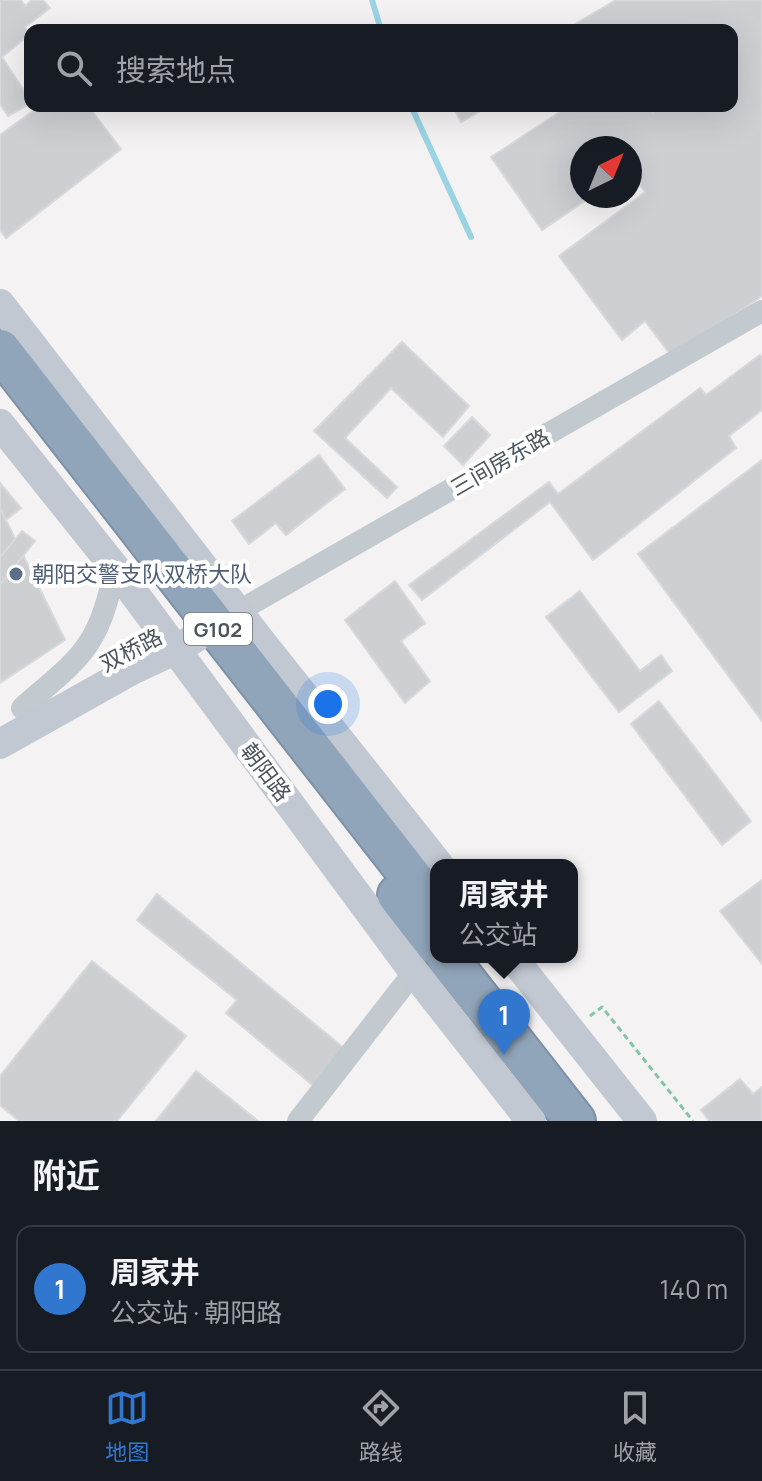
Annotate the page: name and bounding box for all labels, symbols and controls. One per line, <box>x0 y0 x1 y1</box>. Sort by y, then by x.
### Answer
search box <box>24 24 738 112</box>
icon: search <box>52 46 96 90</box>
text: 搜索地点 <box>116 49 236 90</box>
north arrow <box>570 136 642 208</box>
street label: 三间房东路 <box>445 422 555 502</box>
place label: 朝阳交警支队双桥大队 <box>32 559 252 589</box>
marker: 朝阳交警支队双桥大队 <box>7 565 25 583</box>
road number: G102 <box>184 613 252 645</box>
street label: 双桥路 <box>95 621 167 679</box>
your location <box>308 684 348 724</box>
street label: 朝阳路 <box>234 737 298 807</box>
popup <box>430 859 578 963</box>
text: 周家井 <box>459 873 549 914</box>
text: 公交站 <box>459 916 537 952</box>
pin: 1 <box>478 989 530 1055</box>
text: 附近 <box>32 1152 100 1198</box>
text: 周家井 <box>110 1251 200 1292</box>
text: 1 <box>54 1271 66 1307</box>
text: 140 m <box>659 1271 728 1307</box>
text: 公交站 · 朝阳路 <box>110 1294 282 1330</box>
tab: 地图 <box>105 1386 149 1467</box>
tab: 路线 <box>359 1386 403 1467</box>
tab: 收藏 <box>613 1386 657 1467</box>

